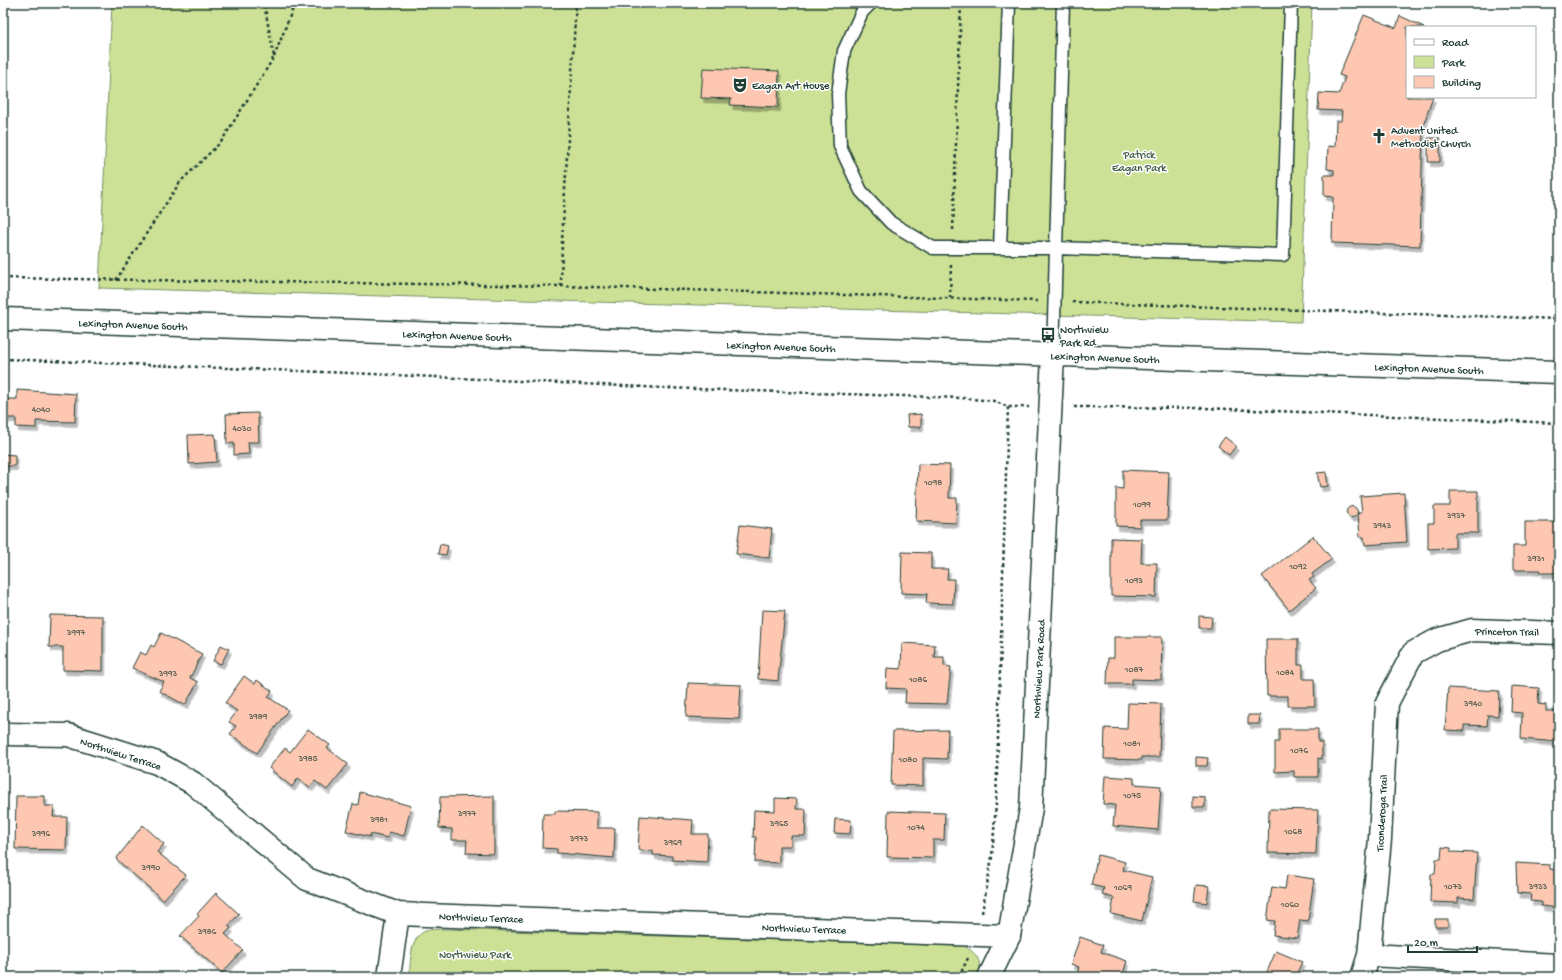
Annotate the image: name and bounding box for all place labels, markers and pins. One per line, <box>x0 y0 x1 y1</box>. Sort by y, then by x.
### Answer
theatre icon: Eagan Art House <box>731 76 749 94</box>
place label: Eagan Art House <box>752 81 830 93</box>
place label: Advent United Methodist Church <box>1391 126 1471 151</box>
church icon: Advent United Methodist Church <box>1370 127 1388 145</box>
place label: Northview Park Rd <box>1059 325 1109 350</box>
bus stop icon: Northview Park Rd <box>1039 326 1057 344</box>

